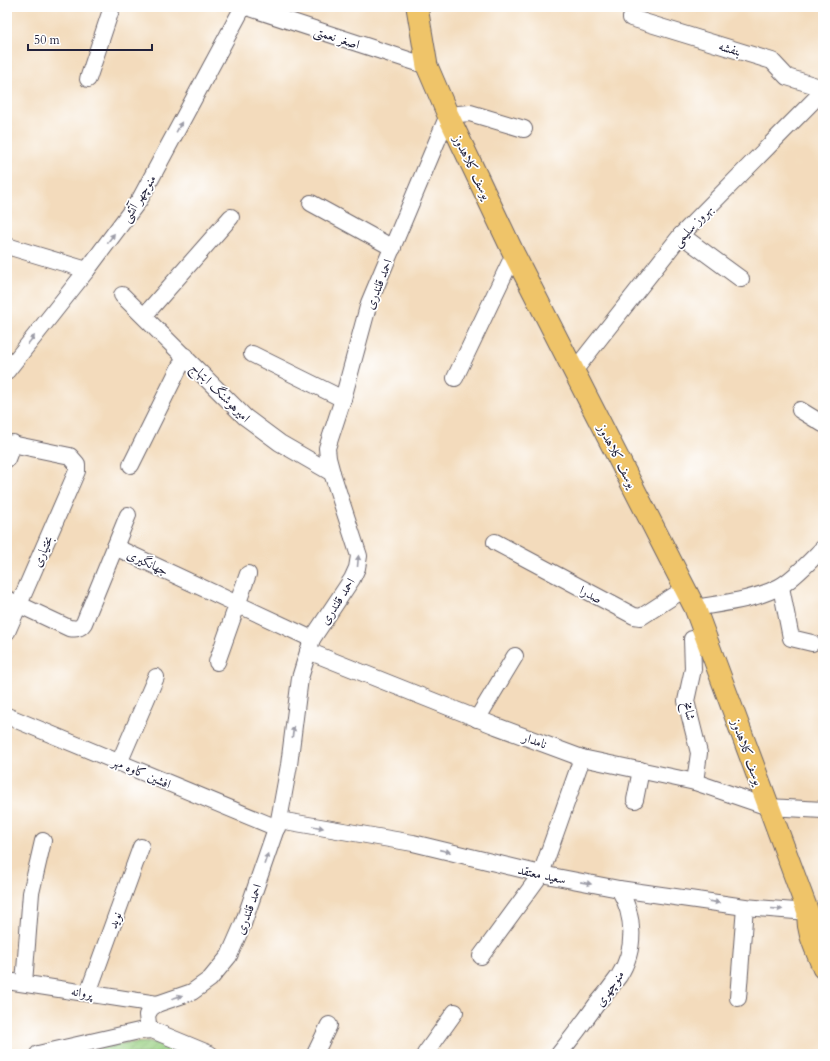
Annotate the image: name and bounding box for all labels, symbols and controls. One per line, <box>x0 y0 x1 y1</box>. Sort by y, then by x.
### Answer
street label: اصغر نعمتی <box>311 22 362 54</box>
scale bar <box>28 26 152 52</box>
text: 50 m <box>34 32 61 48</box>
street label: بنفشه <box>716 37 743 61</box>
one-way arrow <box>175 121 182 133</box>
street label: یوسف کلاهدوز <box>448 130 496 204</box>
street label: منوچهر آتشی <box>117 171 161 226</box>
street label: بهروز سلیمی <box>668 201 717 251</box>
one-way arrow <box>107 232 116 243</box>
street label: احمد قلندری <box>361 256 397 312</box>
one-way arrow <box>27 335 36 346</box>
street label: امیرهوشنگ ابتهاج <box>185 359 254 428</box>
street label: یوسف کلاهدوز <box>592 420 642 493</box>
street label: بختیاری <box>28 533 58 570</box>
street label: جهانگیری <box>124 546 171 580</box>
one-way arrow <box>354 555 361 568</box>
street label: احمد قلندری <box>316 574 360 629</box>
street label: صدرا <box>576 581 605 608</box>
street label: شامخ <box>677 700 699 722</box>
street label: یوسف کلاهدوز <box>726 715 768 790</box>
one-way arrow <box>290 726 296 738</box>
street label: نامدار <box>518 728 549 754</box>
street label: افشین کاوه مهر <box>108 752 174 793</box>
one-way arrow <box>311 824 324 830</box>
one-way arrow <box>439 848 451 854</box>
one-way arrow <box>263 852 269 864</box>
street label: سعید معتقد <box>516 861 568 889</box>
one-way arrow <box>580 880 592 886</box>
street label: احمد قلندری <box>231 881 267 937</box>
one-way arrow <box>708 899 720 905</box>
one-way arrow <box>771 906 783 913</box>
street label: نوید <box>104 910 126 931</box>
street label: منوچهری <box>591 967 629 1010</box>
street label: پروانه <box>70 982 96 1004</box>
one-way arrow <box>172 994 184 1000</box>

